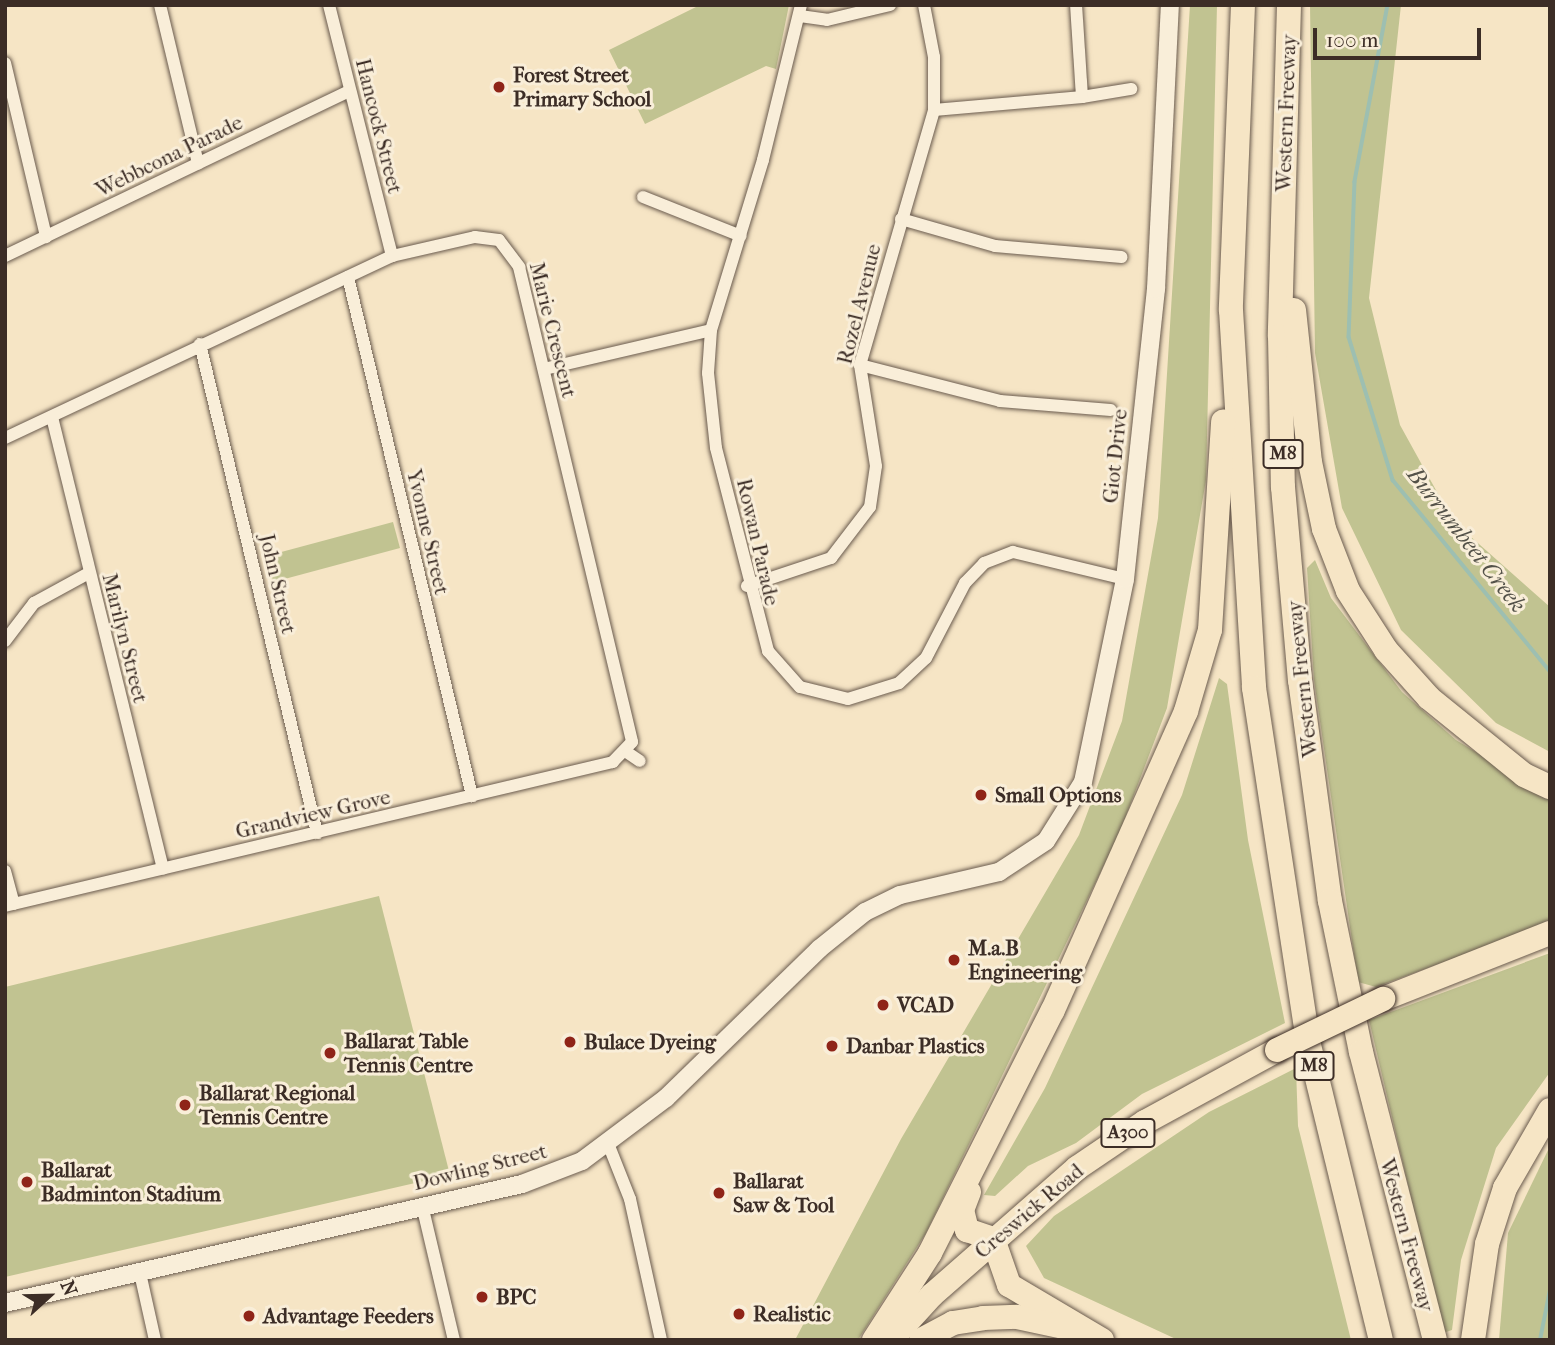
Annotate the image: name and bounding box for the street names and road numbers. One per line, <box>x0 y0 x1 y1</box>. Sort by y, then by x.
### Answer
street label: Western Freeway <box>1271 34 1301 192</box>
street label: Hancock Street <box>350 56 408 196</box>
street label: Webbcona Parade <box>91 110 247 202</box>
street label: Rozel Avenue <box>832 241 886 367</box>
street label: Marie Crescent <box>524 260 582 400</box>
street label: Giot Drive <box>1098 408 1132 504</box>
road number: M8 <box>1262 438 1304 470</box>
street label: Yvonne Street <box>401 467 455 597</box>
street label: Rowan Parade <box>731 476 785 608</box>
street label: John Street <box>254 532 302 636</box>
street label: Marilyn Street <box>97 571 153 705</box>
street label: Western Freeway <box>1281 599 1323 759</box>
street label: Grandview Grove <box>233 784 393 844</box>
road number: M8 <box>1293 1050 1335 1082</box>
road number: A300 <box>1100 1118 1156 1148</box>
street label: Dowling Street <box>410 1138 550 1196</box>
street label: Western Freeway <box>1374 1156 1440 1314</box>
street label: Creswick Road <box>970 1158 1088 1264</box>

